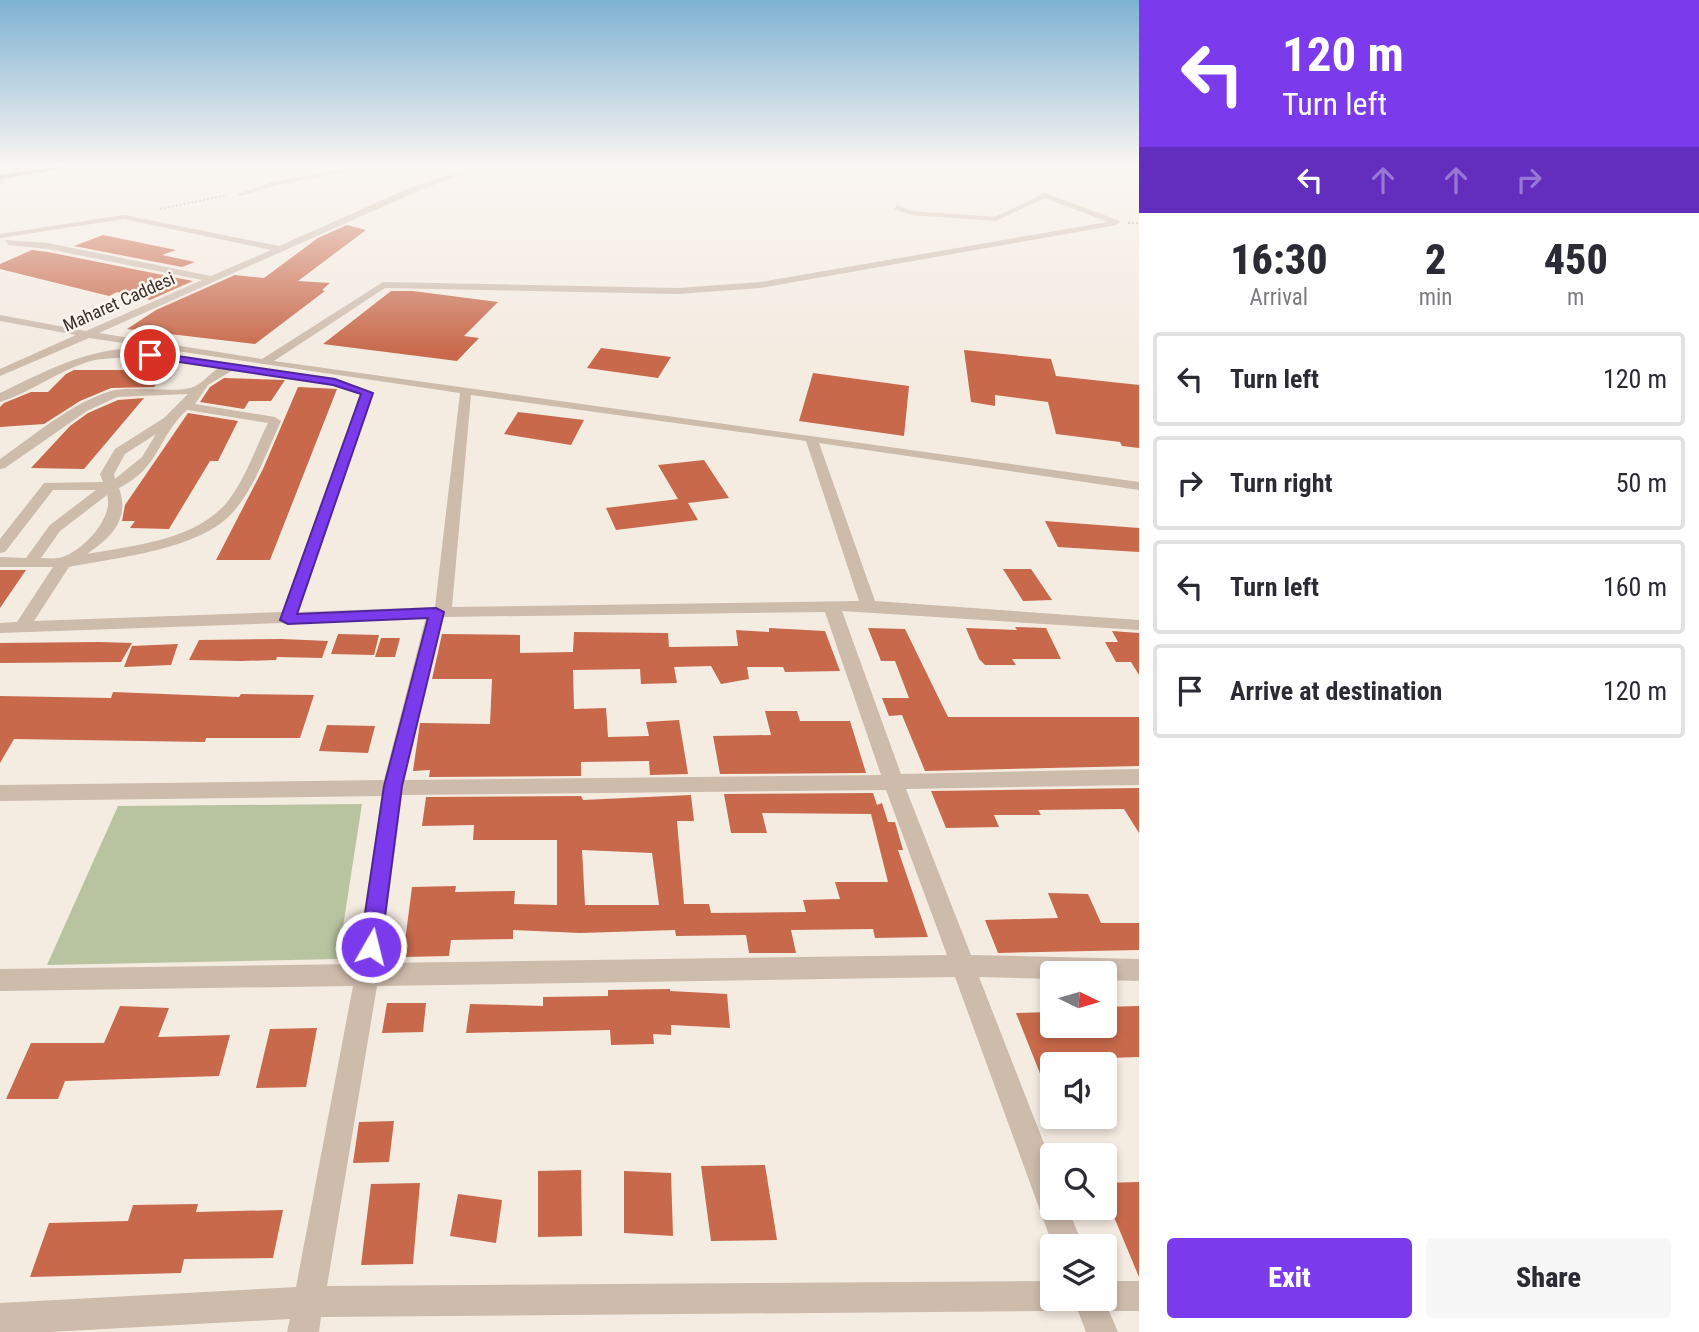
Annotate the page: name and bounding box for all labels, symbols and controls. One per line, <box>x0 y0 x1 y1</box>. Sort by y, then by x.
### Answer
text: 120 m <box>1282 26 1404 83</box>
icon: left <box>1167 28 1258 119</box>
text: Turn left <box>1282 85 1387 123</box>
icon: left <box>1291 161 1329 199</box>
icon: ahead <box>1364 161 1402 199</box>
icon: ahead <box>1437 161 1475 199</box>
icon: right <box>1510 161 1548 199</box>
text: 16:30 <box>1230 235 1327 284</box>
text: 2 <box>1425 235 1446 284</box>
text: 450 <box>1544 235 1608 284</box>
street label: Maharet Caddesi <box>60 268 178 336</box>
text: Arrival <box>1250 284 1308 311</box>
text: min <box>1419 284 1452 311</box>
text: m <box>1567 284 1584 311</box>
pin <box>120 325 180 385</box>
icon: arrive <box>131 336 169 374</box>
icon: left <box>1171 360 1209 398</box>
text: Turn left <box>1230 364 1319 394</box>
text: 120 m <box>1603 364 1667 394</box>
icon: right <box>1171 464 1209 502</box>
text: Turn right <box>1230 468 1332 498</box>
text: 50 m <box>1616 468 1667 498</box>
icon: left <box>1171 568 1209 606</box>
text: Turn left <box>1230 572 1319 602</box>
text: 160 m <box>1603 572 1667 602</box>
icon: arrive <box>1171 672 1209 710</box>
text: Arrive at destination <box>1230 676 1442 706</box>
text: 120 m <box>1603 676 1667 706</box>
position arrow <box>334 910 408 984</box>
north arrow <box>1040 961 1116 1038</box>
map controls <box>1040 961 1117 1311</box>
button: sound <box>1040 1052 1117 1129</box>
button: search <box>1040 1143 1117 1220</box>
button: layers <box>1040 1234 1117 1311</box>
button: Exit <box>1167 1238 1412 1318</box>
button: Share <box>1426 1238 1671 1318</box>

